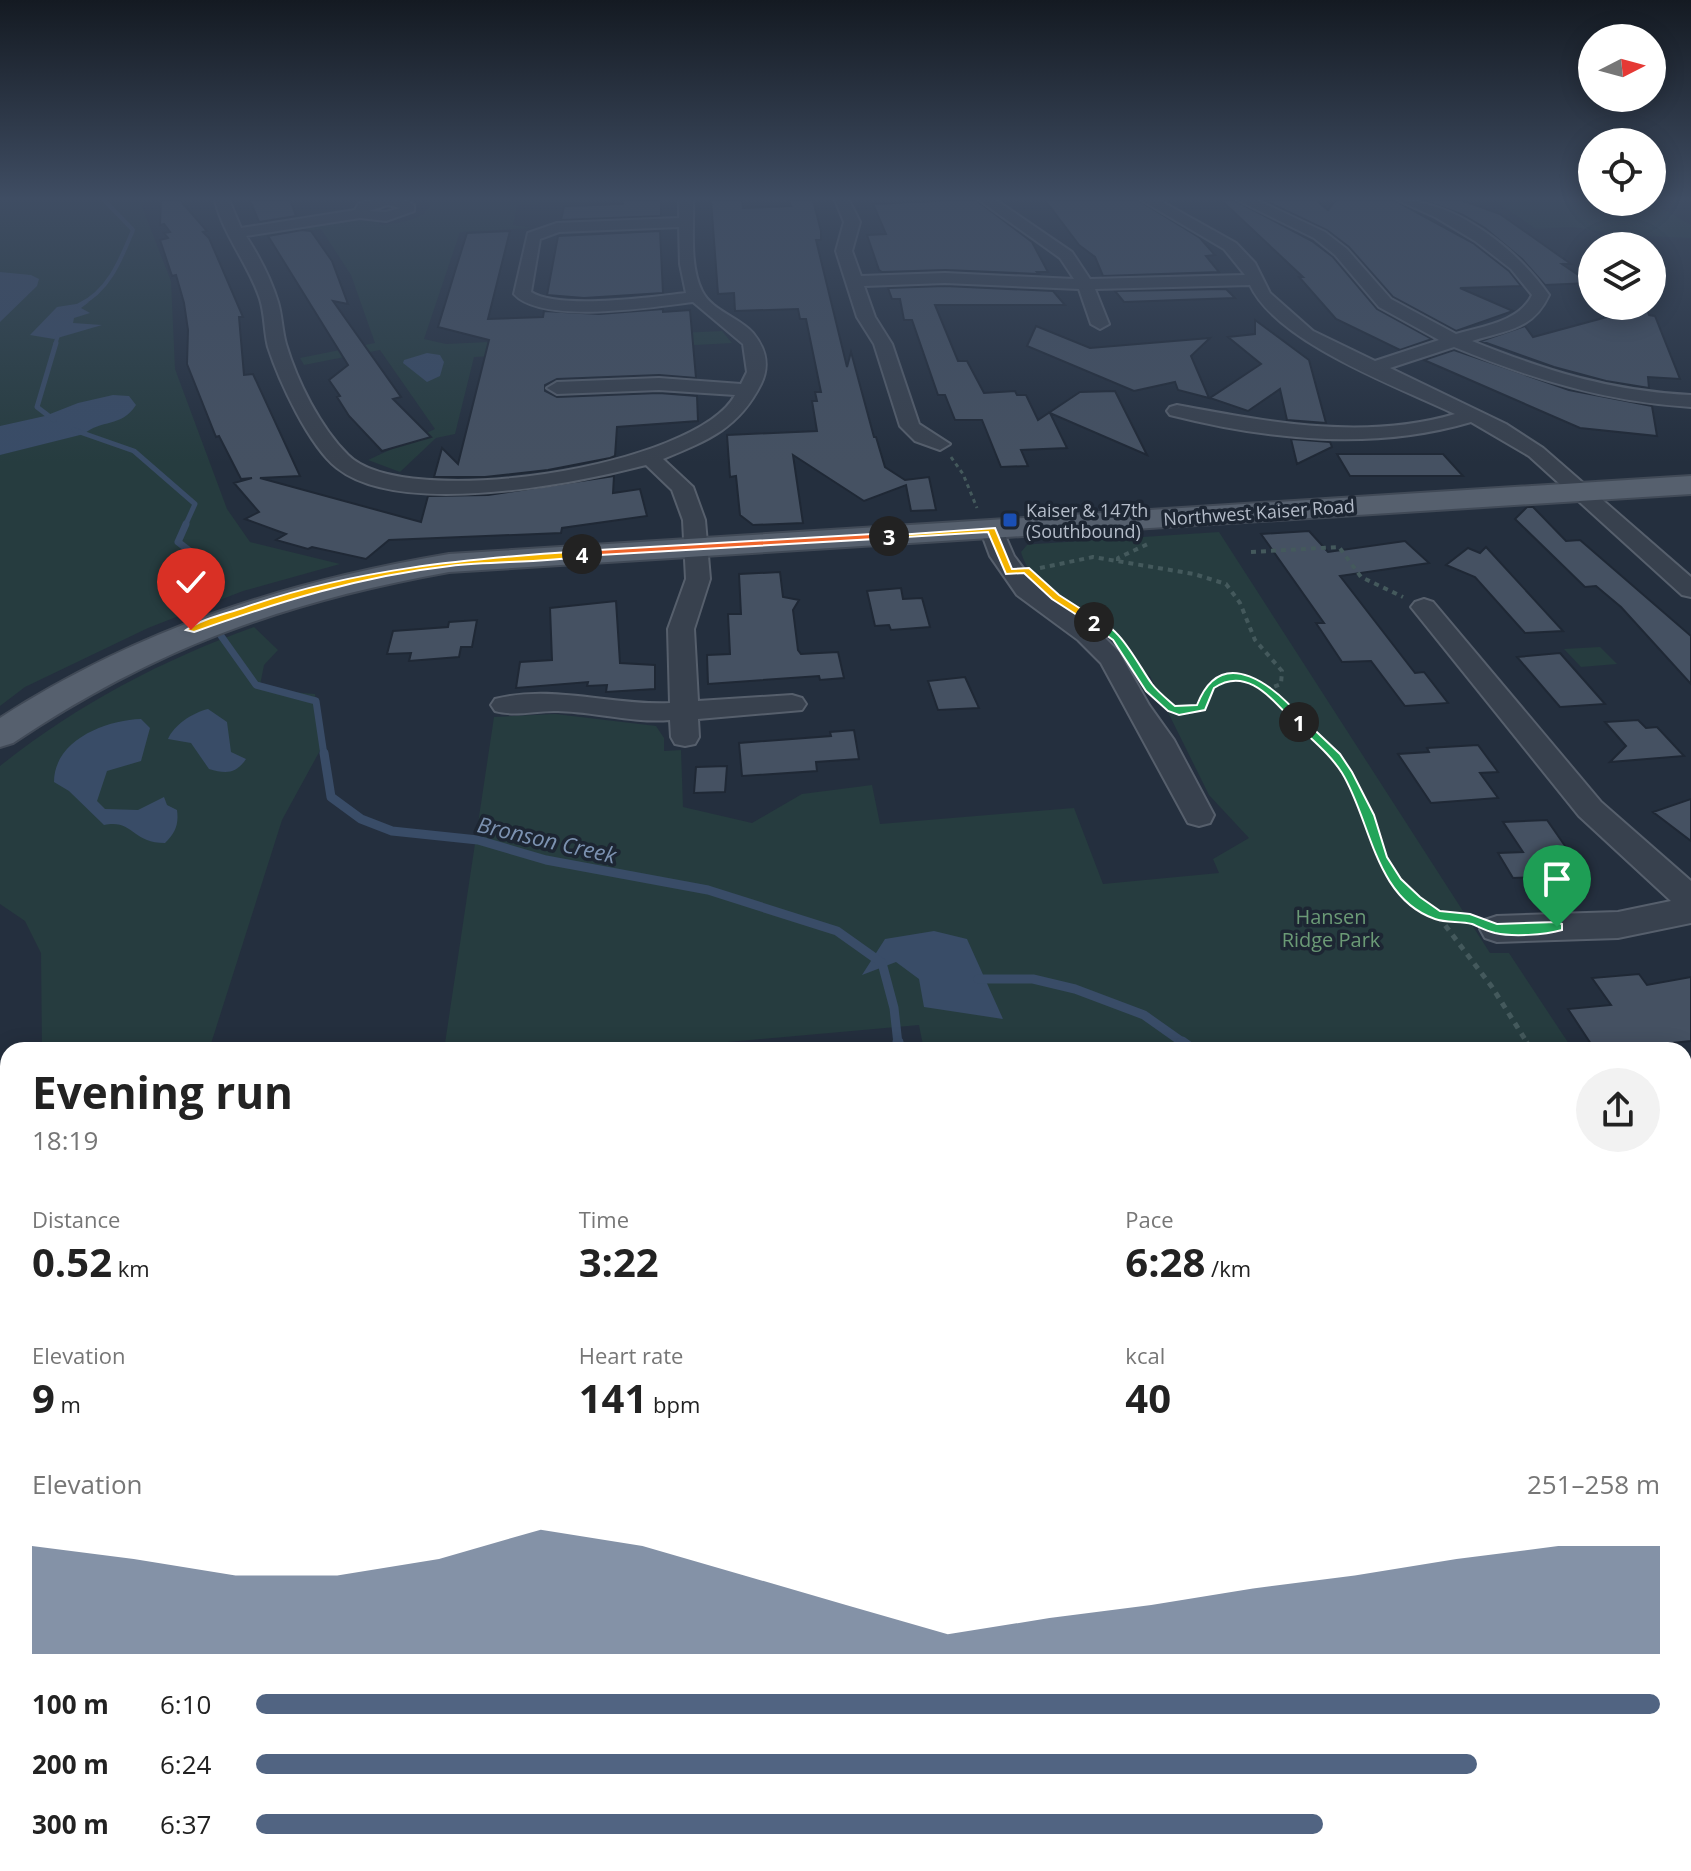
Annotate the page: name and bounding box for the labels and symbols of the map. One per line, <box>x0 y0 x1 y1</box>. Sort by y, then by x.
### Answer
north arrow <box>1578 24 1666 112</box>
street label: Northwest Kaiser Road <box>1162 493 1356 531</box>
place label: Kaiser & 147th (Southbound) <box>1026 498 1148 543</box>
marker: Kaiser & 147th (Southbound) <box>1001 511 1019 529</box>
pin: 3 <box>869 516 909 556</box>
pin: 4 <box>562 534 602 574</box>
pin <box>157 548 225 630</box>
pin: 2 <box>1074 602 1114 642</box>
pin: 1 <box>1279 702 1319 742</box>
water label: Bronson Creek <box>475 808 621 870</box>
pin <box>1523 845 1591 927</box>
park label: Hansen Ridge Park <box>1282 903 1381 953</box>

